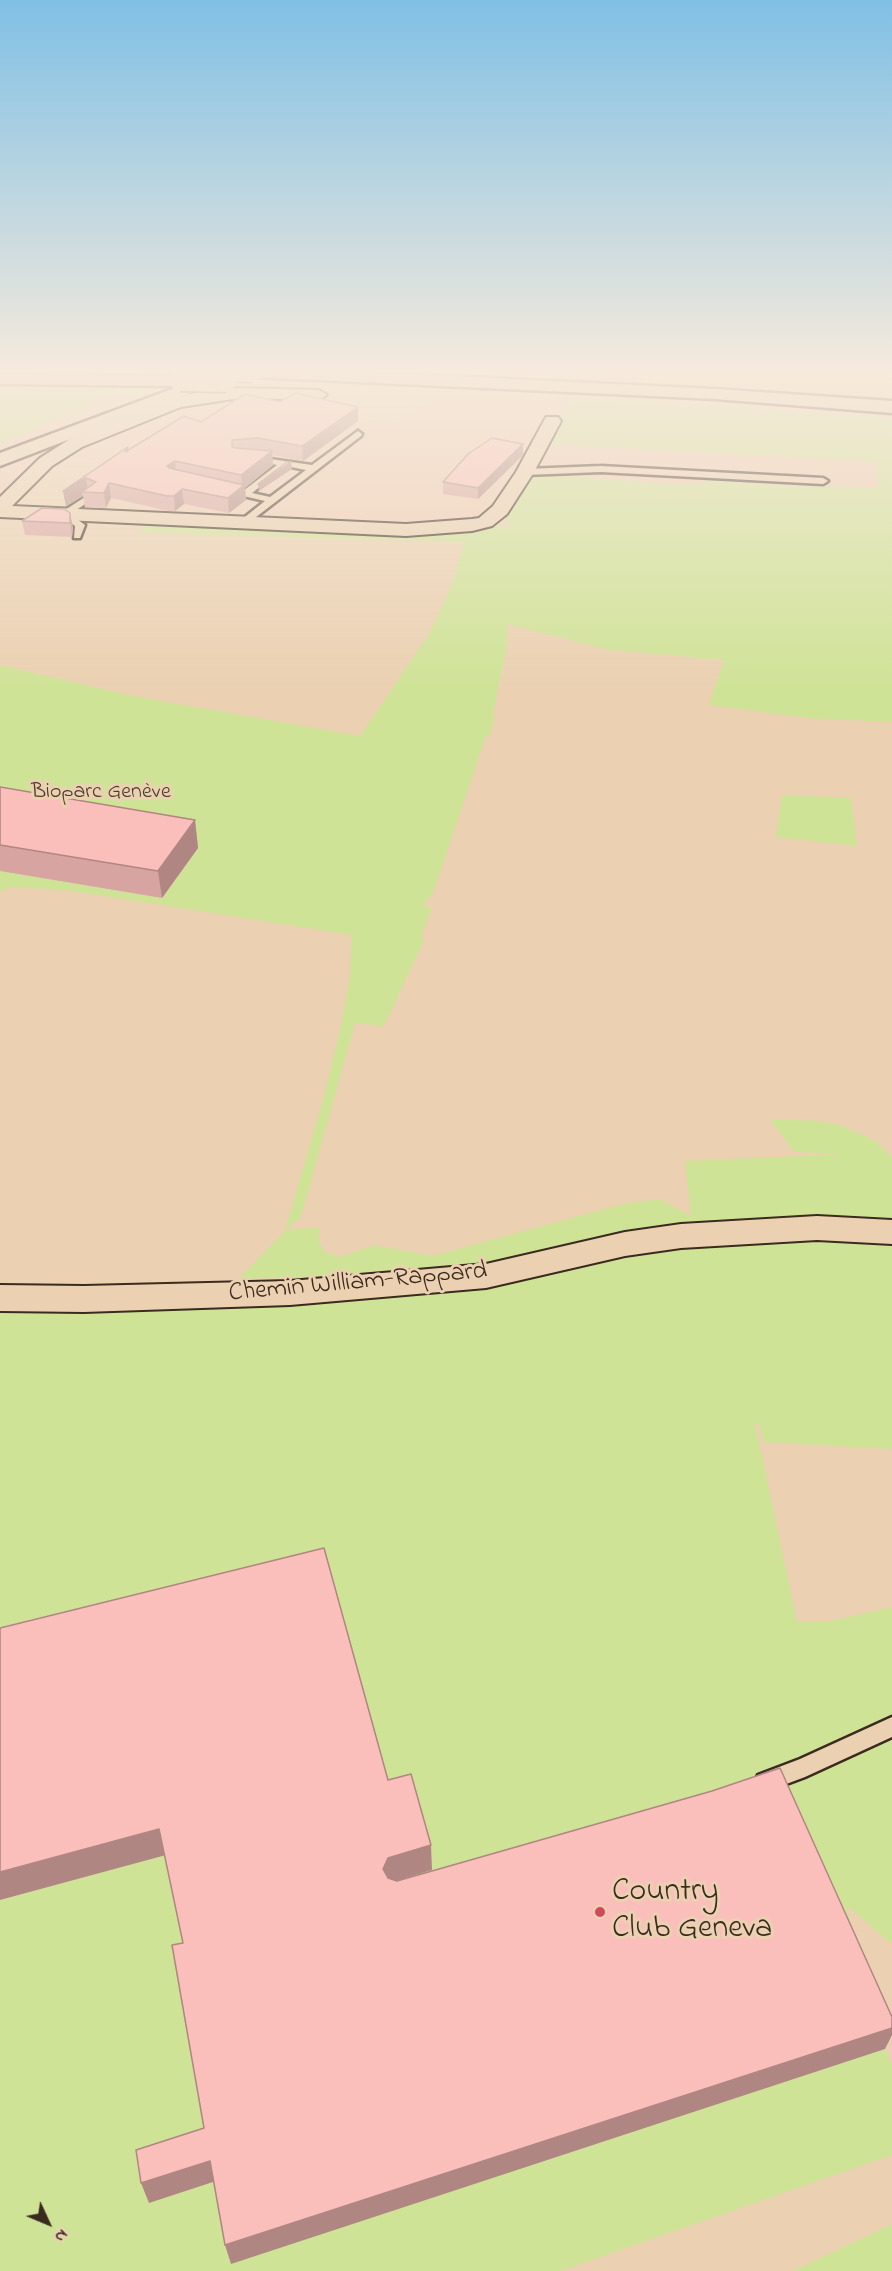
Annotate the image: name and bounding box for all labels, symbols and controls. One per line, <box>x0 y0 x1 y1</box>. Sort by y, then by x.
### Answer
park label: Bioparc Genève <box>31 780 171 806</box>
street label: Chemin William-Rappard <box>227 1257 489 1311</box>
place label: Country Club Geneva <box>612 1875 772 1950</box>
marker: Country Club Geneva <box>593 1905 607 1919</box>
north arrow <box>18 2193 78 2253</box>
text: N <box>49 2223 73 2248</box>

